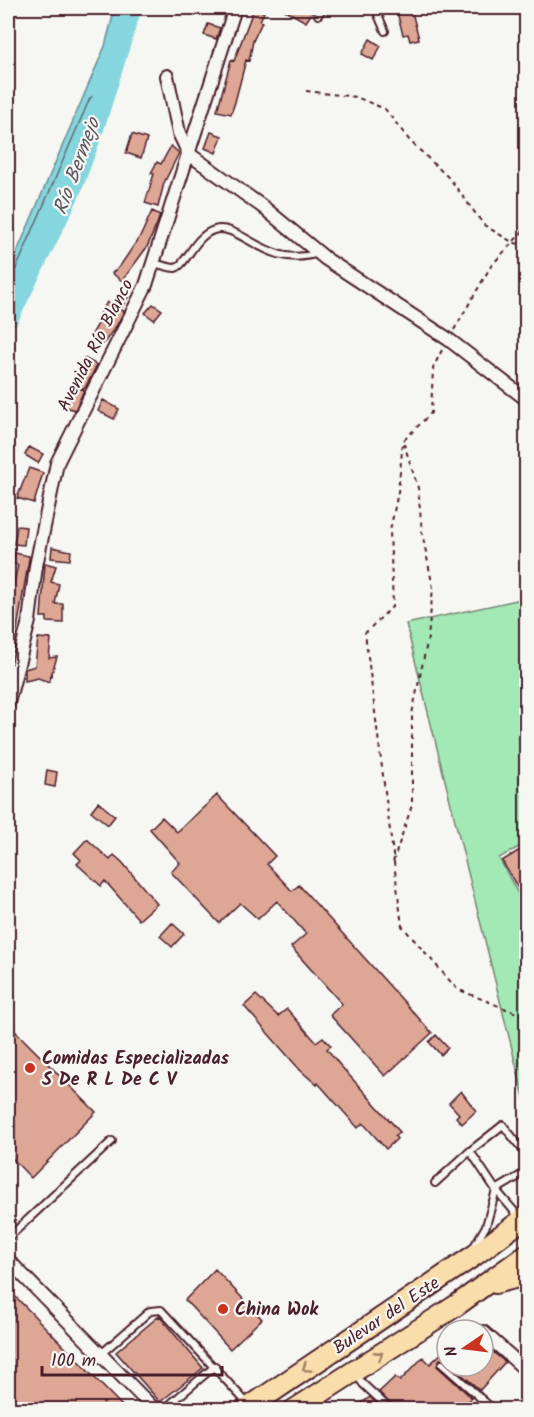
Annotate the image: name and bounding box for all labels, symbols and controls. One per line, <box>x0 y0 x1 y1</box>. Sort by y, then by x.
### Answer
water label: Río Bermejo <box>46 112 111 220</box>
street label: Avenida Río Blanco <box>50 274 142 417</box>
place label: Comidas Especializadas S De R L De C V <box>42 1045 230 1095</box>
marker: Comidas Especializadas S De R L De C V <box>23 1061 37 1075</box>
street label: Bulevar del Este <box>327 1270 446 1363</box>
place label: China Wok <box>235 1296 319 1325</box>
marker: China Wok <box>216 1302 230 1316</box>
north arrow <box>435 1318 495 1378</box>
scale bar <box>42 1339 222 1377</box>
text: N <box>439 1343 465 1359</box>
text: 100 m <box>51 1347 96 1376</box>
one-way arrow <box>372 1351 383 1362</box>
one-way arrow <box>302 1361 312 1373</box>

